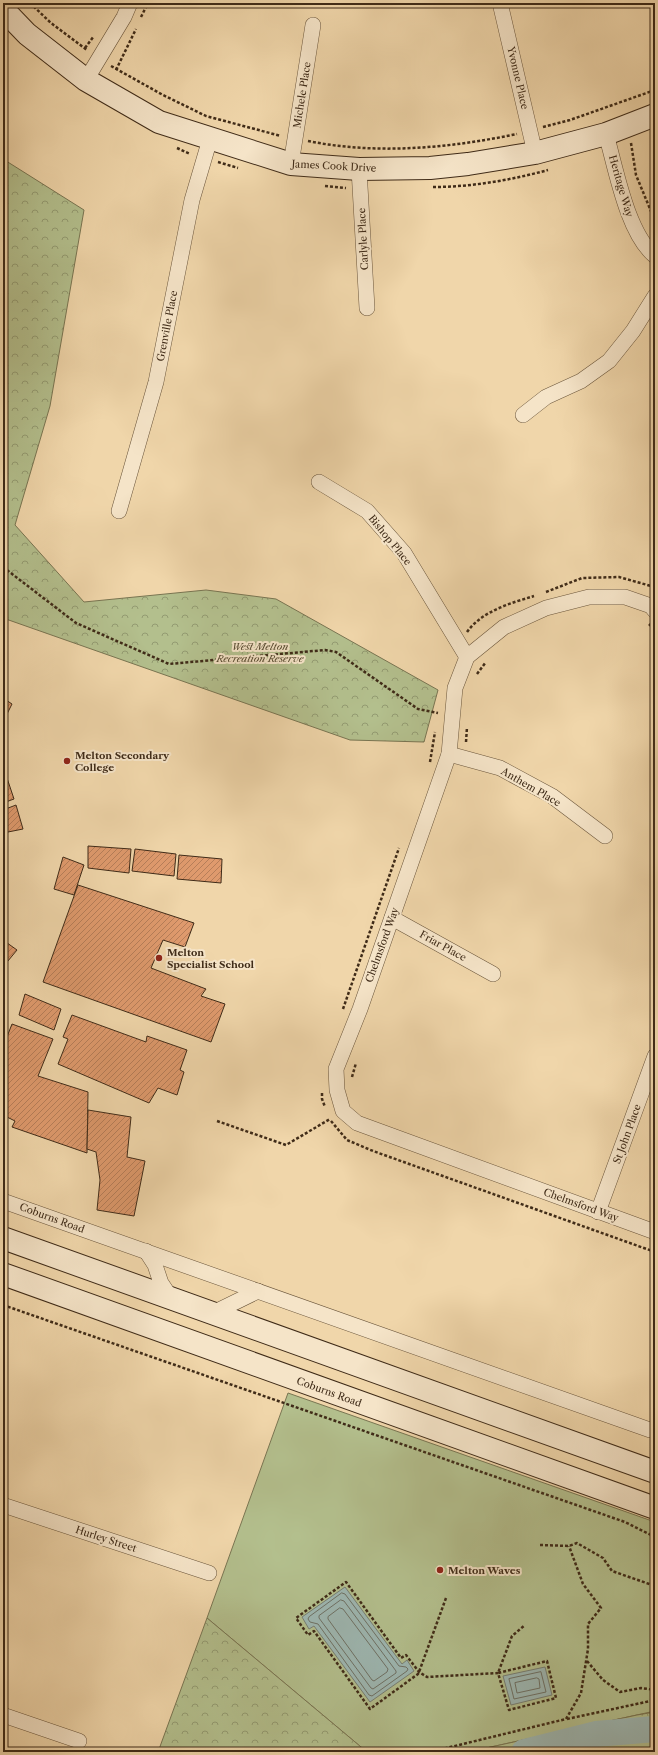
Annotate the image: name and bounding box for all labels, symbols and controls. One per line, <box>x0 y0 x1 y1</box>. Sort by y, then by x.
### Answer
street label: Yvonne Place <box>504 44 532 111</box>
street label: Michele Place <box>290 60 314 129</box>
street label: Heritage Way <box>606 154 636 219</box>
street label: James Cook Drive <box>289 157 377 175</box>
street label: Carlyle Place <box>355 207 371 271</box>
street label: Grenville Place <box>154 289 180 363</box>
street label: Bishop Place <box>366 512 415 568</box>
park label: West Melton Recreation Reserve <box>216 640 305 665</box>
place label: Melton Secondary College <box>75 749 170 774</box>
marker: Melton Secondary College <box>62 756 72 766</box>
street label: Anthem Place <box>498 764 563 810</box>
street label: Chelmsford Way <box>362 905 402 984</box>
street label: Friar Place <box>417 928 469 964</box>
place label: Melton Specialist School <box>167 946 255 971</box>
marker: Melton Specialist School <box>154 953 164 963</box>
street label: St John Place <box>610 1102 644 1166</box>
street label: Chelmsford Way <box>542 1185 621 1225</box>
street label: Coburns Road <box>18 1200 86 1236</box>
street label: Coburns Road <box>295 1374 363 1410</box>
street label: Hurley Street <box>74 1523 139 1555</box>
place label: Melton Waves <box>448 1564 521 1577</box>
marker: Melton Waves <box>435 1565 445 1575</box>

